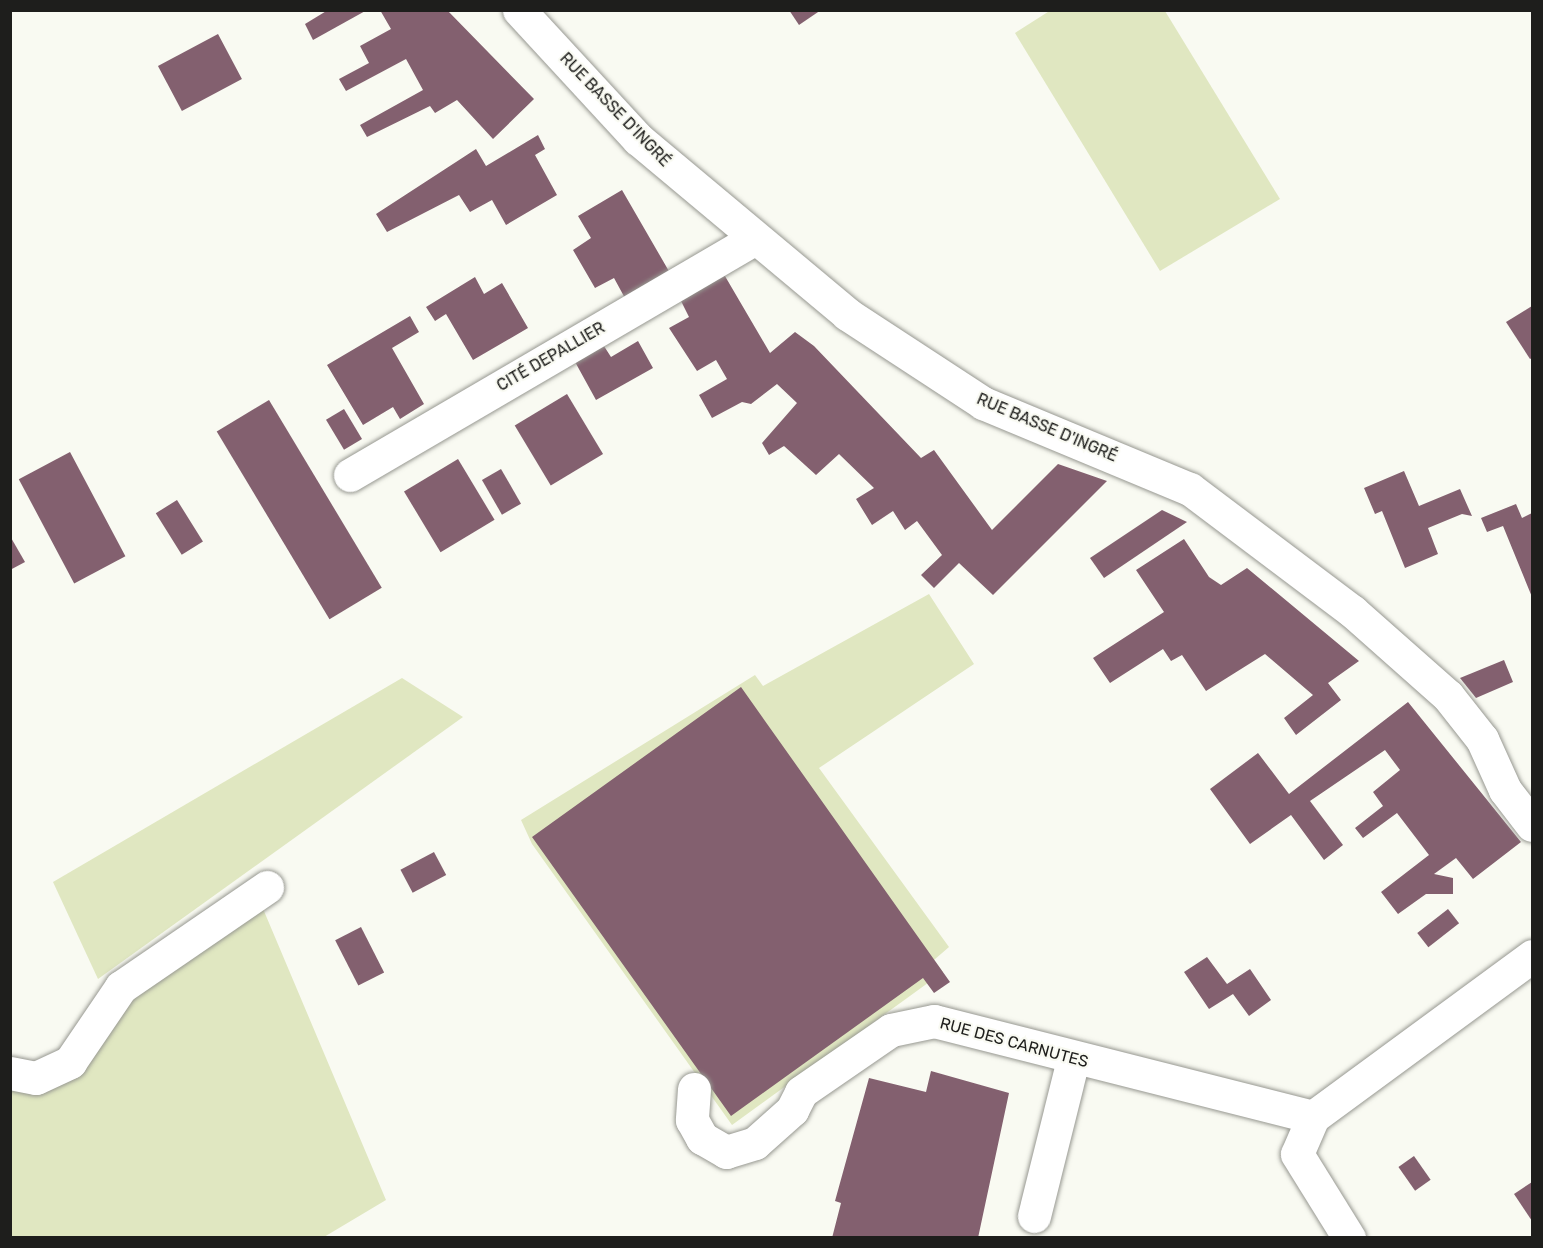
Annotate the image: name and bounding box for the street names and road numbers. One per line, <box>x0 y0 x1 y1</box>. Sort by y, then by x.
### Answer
street label: RUE BASSE D'INGRÉ <box>556 49 674 171</box>
street label: CITÉ DEPALLIER <box>494 318 608 396</box>
street label: RUE BASSE D'INGRÉ <box>974 390 1120 466</box>
street label: RUE DES CARNUTES <box>938 1014 1090 1072</box>

